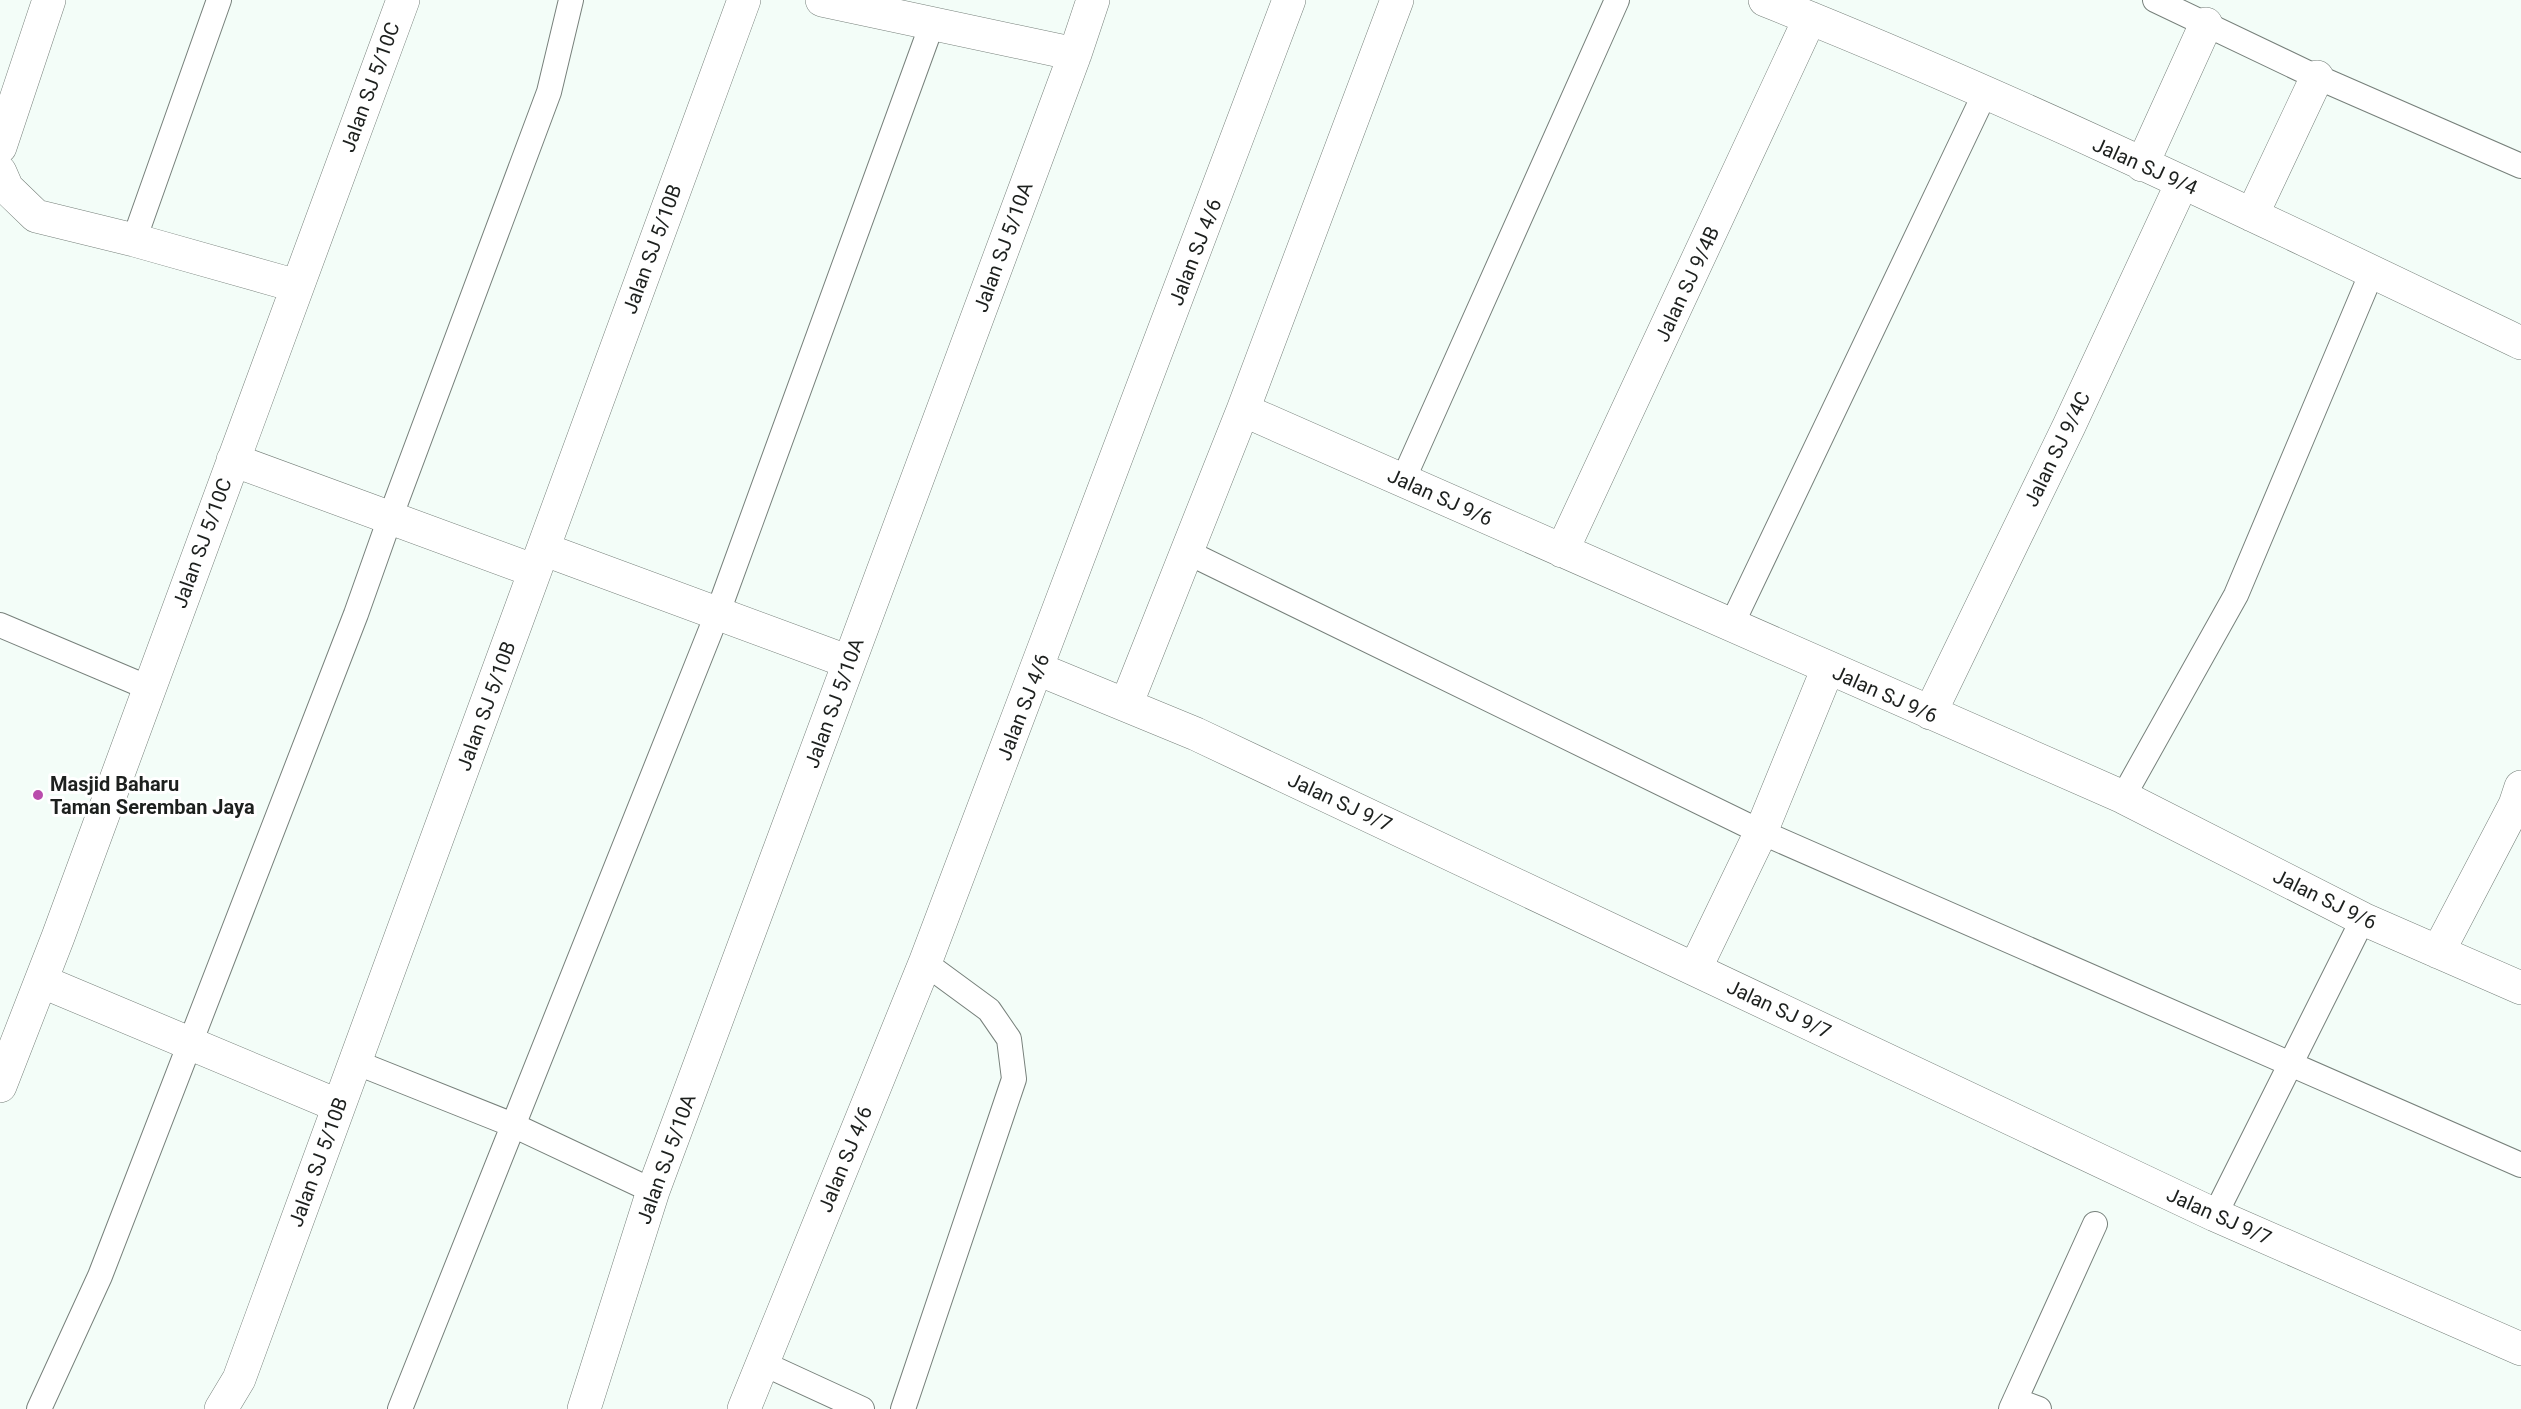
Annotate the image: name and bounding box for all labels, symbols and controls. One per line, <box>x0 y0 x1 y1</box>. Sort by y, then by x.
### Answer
street label: Jalan SJ 5/10C <box>335 19 405 155</box>
street label: Jalan SJ 9/4 <box>2089 132 2201 200</box>
street label: Jalan SJ 5/10A <box>968 179 1038 315</box>
street label: Jalan SJ 5/10B <box>617 181 687 317</box>
street label: Jalan SJ 4/6 <box>1164 195 1226 309</box>
street label: Jalan SJ 9/4B <box>1650 222 1724 346</box>
street label: Jalan SJ 9/4C <box>2019 387 2095 511</box>
street label: Jalan SJ 9/6 <box>1384 463 1496 531</box>
street label: Jalan SJ 5/10C <box>167 475 237 611</box>
street label: Jalan SJ 5/10A <box>799 635 869 771</box>
street label: Jalan SJ 5/10B <box>451 638 521 774</box>
street label: Jalan SJ 4/6 <box>992 650 1054 764</box>
street label: Jalan SJ 9/6 <box>1829 660 1941 728</box>
street label: Jalan SJ 9/7 <box>1284 767 1396 837</box>
place label: Masjid Baharu Taman Seremban Jaya <box>50 772 255 819</box>
marker: Masjid Baharu Taman Seremban Jaya <box>31 788 45 802</box>
street label: Jalan SJ 9/6 <box>2269 864 2381 934</box>
street label: Jalan SJ 9/7 <box>1723 974 1835 1044</box>
street label: Jalan SJ 5/10A <box>631 1091 701 1227</box>
street label: Jalan SJ 5/10B <box>283 1094 353 1230</box>
street label: Jalan SJ 4/6 <box>813 1102 877 1216</box>
street label: Jalan SJ 9/7 <box>2163 1182 2275 1250</box>

